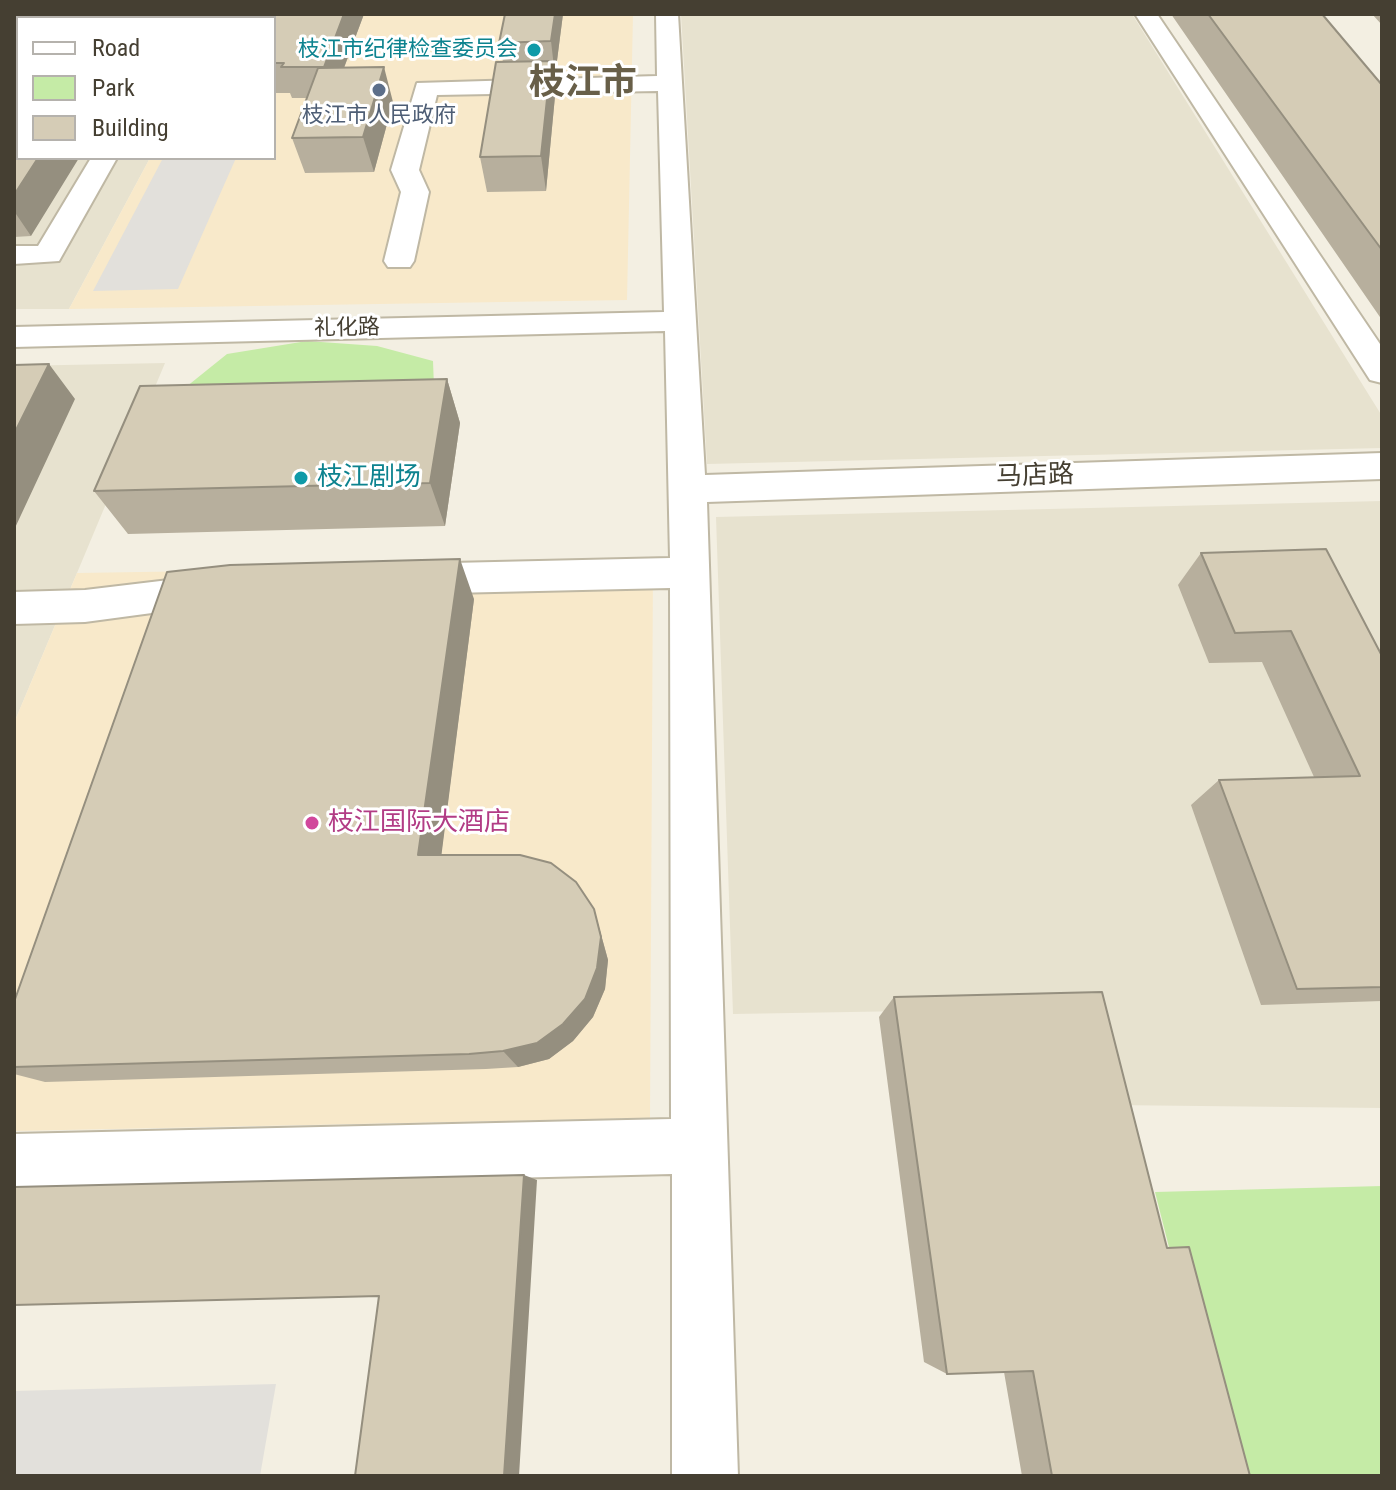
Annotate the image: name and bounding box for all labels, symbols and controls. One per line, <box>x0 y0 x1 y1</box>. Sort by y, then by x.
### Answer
legend <box>16 16 276 160</box>
text: Road <box>92 34 140 62</box>
place label: 枝江市纪律检查委员会 <box>298 37 518 63</box>
marker: 枝江市纪律检查委员会 <box>525 41 543 59</box>
district label: 枝江市 <box>529 63 637 107</box>
text: Park <box>92 74 135 102</box>
marker: 枝江市人民政府 <box>370 81 388 99</box>
place label: 枝江市人民政府 <box>302 103 456 129</box>
text: Building <box>92 114 169 142</box>
street label: 礼化路 <box>314 315 380 343</box>
street label: 马店路 <box>995 460 1075 494</box>
place label: 枝江剧场 <box>317 462 421 494</box>
marker: 枝江剧场 <box>292 469 310 487</box>
place label: 枝江国际大酒店 <box>328 807 510 839</box>
marker: 枝江国际大酒店 <box>303 814 321 832</box>

